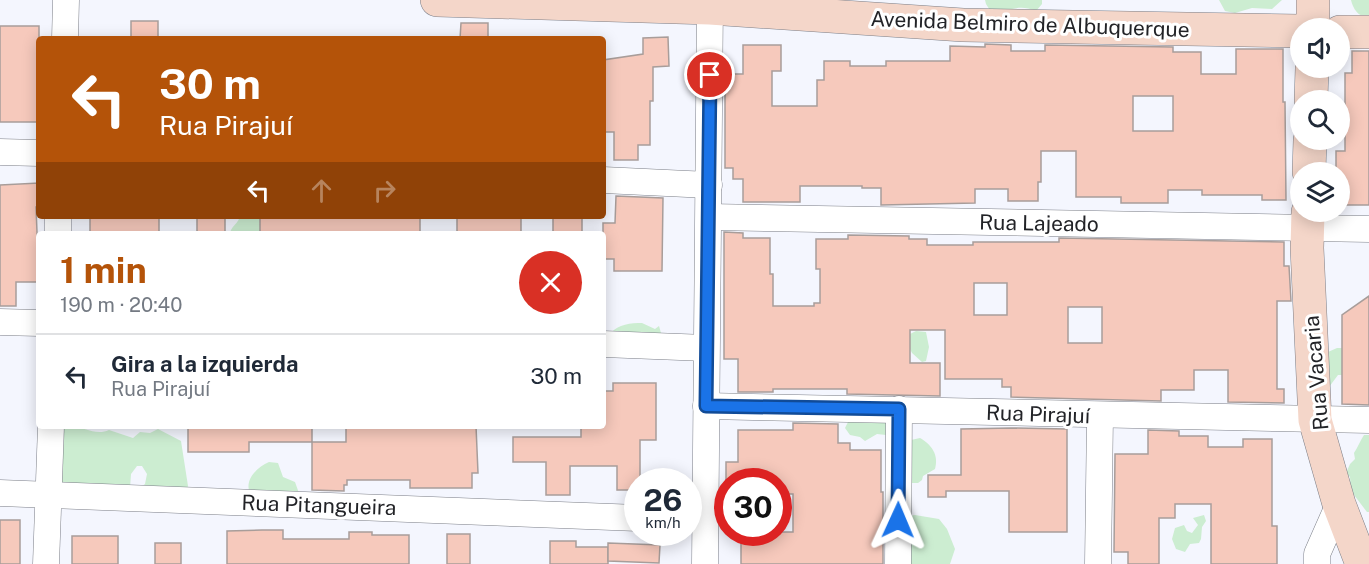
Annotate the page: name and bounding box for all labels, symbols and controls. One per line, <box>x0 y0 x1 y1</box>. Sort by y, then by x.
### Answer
street label: Avenida Belmiro de Albuquerque <box>870 6 1190 42</box>
map controls <box>1290 18 1350 222</box>
button: sound <box>1290 18 1350 78</box>
pin <box>684 49 735 100</box>
icon: arrive <box>693 58 726 91</box>
text: 30 m <box>159 59 261 108</box>
icon: left <box>60 60 138 138</box>
button: search <box>1290 90 1350 150</box>
text: Rua Pirajuí <box>159 109 293 141</box>
button: layers <box>1290 162 1350 222</box>
icon: left <box>242 174 275 207</box>
icon: ahead <box>305 174 338 207</box>
icon: right <box>368 174 401 207</box>
street label: Rua Lajeado <box>979 209 1099 237</box>
text: 1 min <box>60 249 147 291</box>
button: close <box>519 251 582 314</box>
text: 190 m · 20:40 <box>60 293 182 317</box>
street label: Rua Vacaria <box>1299 315 1333 431</box>
text: Gira a la izquierda <box>111 351 298 377</box>
icon: left <box>60 360 93 393</box>
text: 30 m <box>530 363 582 389</box>
text: Rua Pirajuí <box>111 377 210 401</box>
street label: Rua Pirajuí <box>986 400 1091 428</box>
speed limit sign: 30 <box>714 468 792 546</box>
text: 26 <box>644 482 682 518</box>
position arrow <box>866 488 930 552</box>
street label: Rua Pitangueira <box>241 490 397 520</box>
text: km/h <box>645 514 681 531</box>

